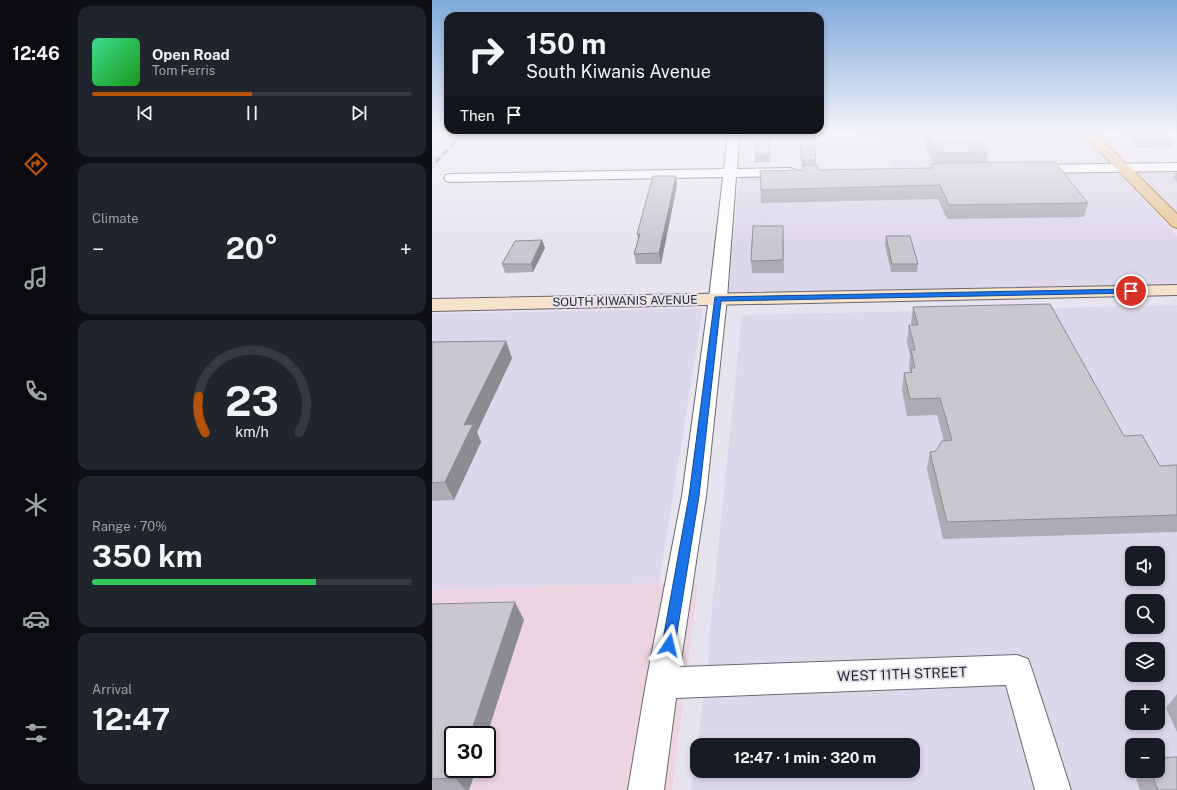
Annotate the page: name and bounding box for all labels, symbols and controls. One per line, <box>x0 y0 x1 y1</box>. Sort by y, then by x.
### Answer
text: 150 m <box>526 27 606 60</box>
icon: right <box>460 28 512 80</box>
text: 12:46 <box>12 43 60 64</box>
text: Open Road <box>152 46 230 63</box>
text: South Kiwanis Avenue <box>526 61 711 82</box>
text: Tom Ferris <box>152 63 215 78</box>
icon: previous <box>134 102 156 124</box>
icon: pause <box>241 102 263 124</box>
icon: next <box>348 102 370 124</box>
icon: arrive <box>503 104 525 126</box>
text: Then <box>460 107 495 124</box>
icon: directions <box>22 150 50 178</box>
text: Climate <box>92 211 139 226</box>
text: 20° <box>226 230 278 266</box>
text: − <box>92 236 104 262</box>
text: + <box>400 236 412 262</box>
icon: music <box>22 264 50 292</box>
pin <box>1114 274 1148 308</box>
icon: arrive <box>1120 280 1142 302</box>
street label: SOUTH KIWANIS AVENUE <box>552 293 698 309</box>
text: 23 <box>225 376 279 425</box>
icon: phone <box>22 377 50 405</box>
text: km/h <box>235 423 269 440</box>
icon: climate <box>22 491 50 519</box>
text: Range · 70% <box>92 519 167 534</box>
text: 350 km <box>92 538 203 574</box>
map controls <box>1125 546 1165 778</box>
button: sound <box>1125 546 1165 586</box>
button: search <box>1125 594 1165 634</box>
icon: car <box>22 605 50 633</box>
position arrow <box>648 624 690 666</box>
button: layers <box>1125 642 1165 682</box>
street label: WEST 11TH STREET <box>837 664 967 684</box>
text: Arrival <box>92 682 132 697</box>
button: + <box>1125 690 1165 730</box>
text: 12:47 <box>92 701 170 737</box>
icon: filters <box>22 719 50 747</box>
speed limit sign: 30 <box>444 726 496 778</box>
button: − <box>1125 738 1165 778</box>
text: 12:47 · 1 min · 320 m <box>734 749 876 766</box>

